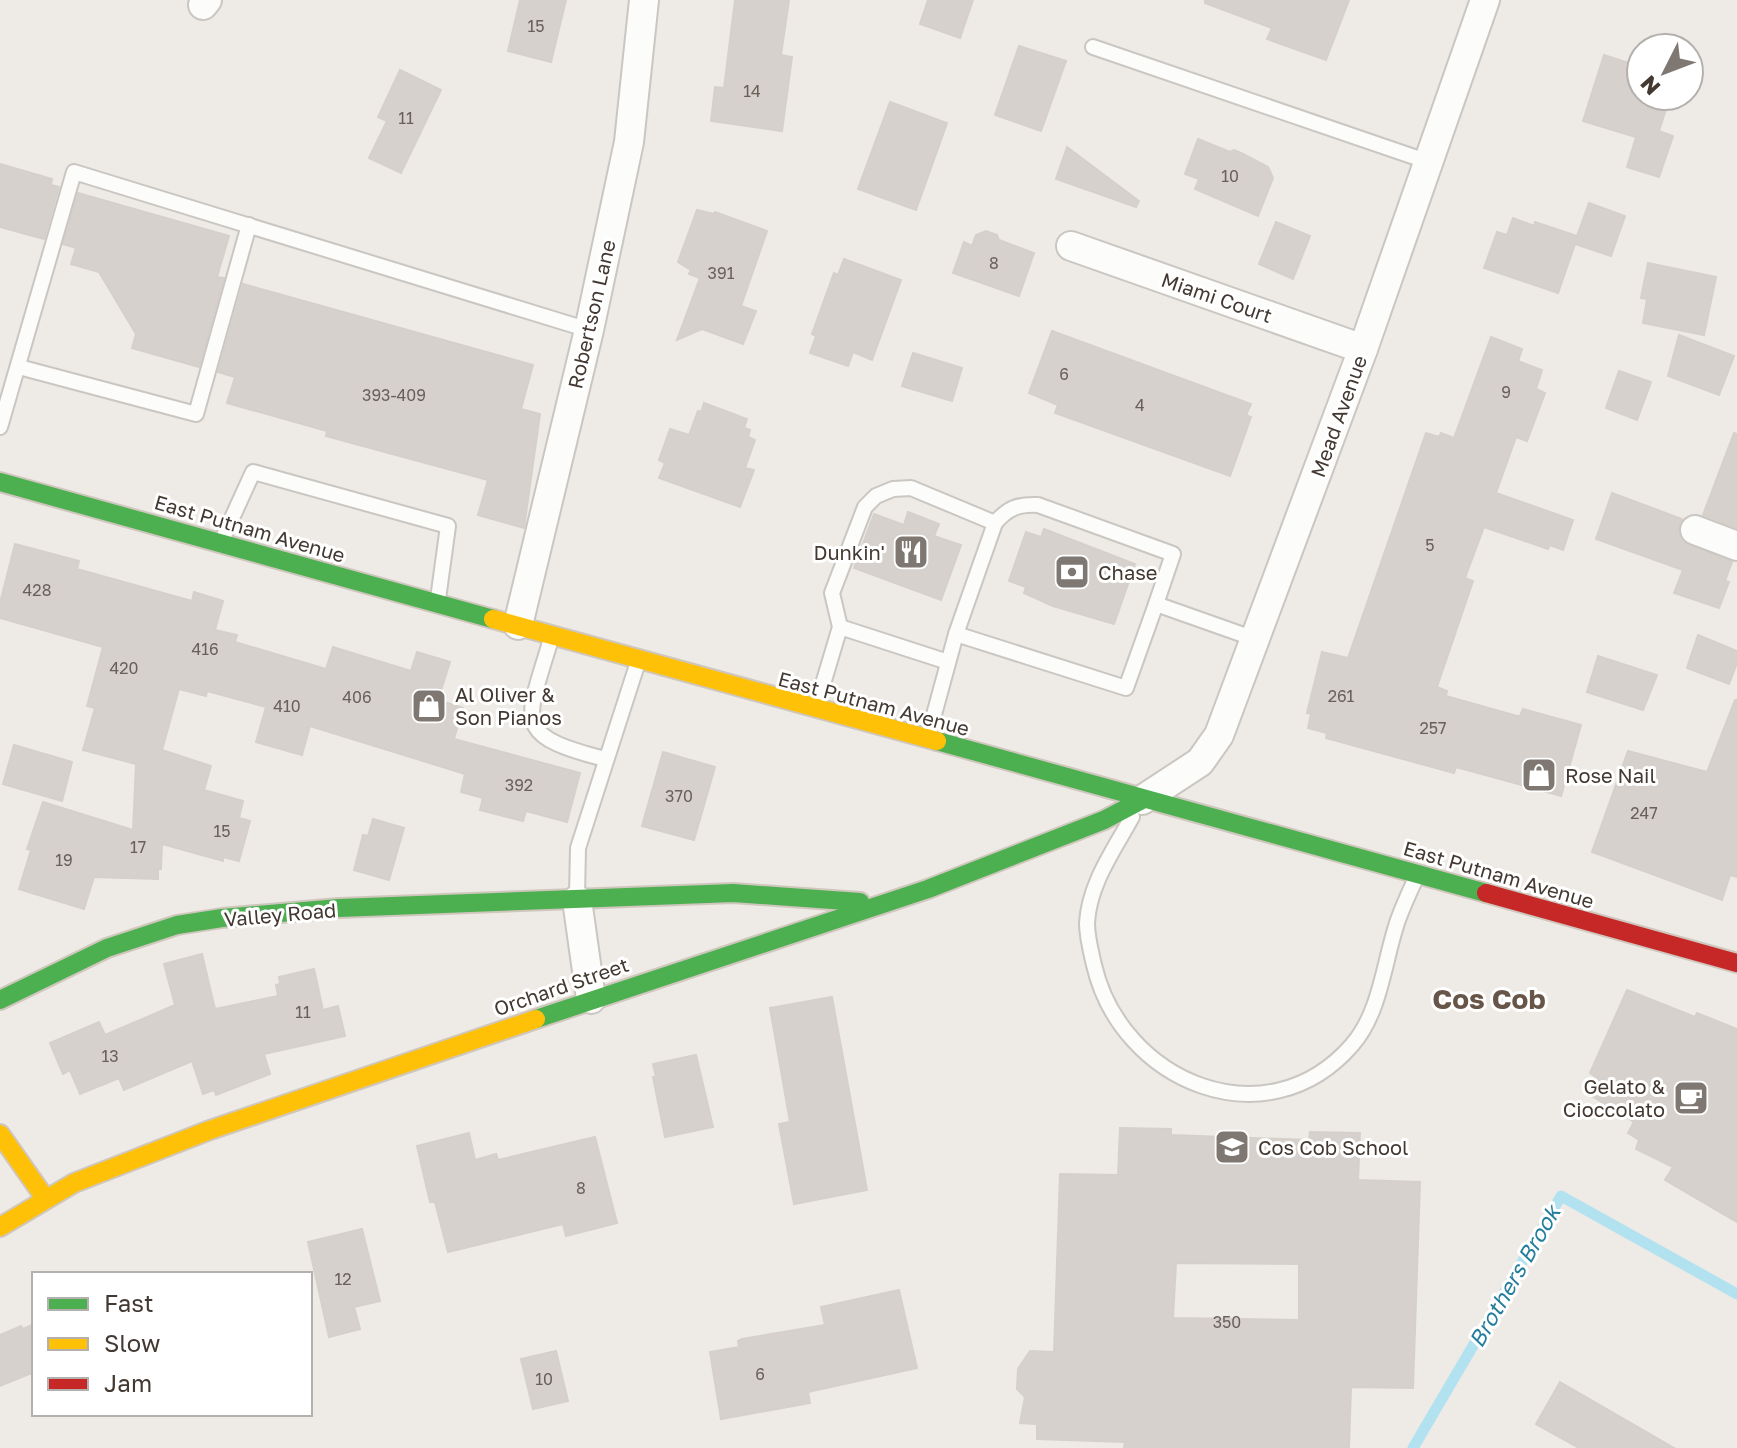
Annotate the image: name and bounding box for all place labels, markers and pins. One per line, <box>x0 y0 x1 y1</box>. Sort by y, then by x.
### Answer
restaurant icon: Dunkin' <box>892 533 930 571</box>
place label: Dunkin' <box>813 540 885 564</box>
bank icon: Chase <box>1053 553 1091 591</box>
place label: Chase <box>1098 560 1157 584</box>
place label: Al Oliver & Son Pianos <box>455 682 562 729</box>
shop icon: Al Oliver & Son Pianos <box>410 687 448 725</box>
shop icon: Rose Nail <box>1520 756 1558 794</box>
place label: Rose Nail <box>1565 763 1656 787</box>
place label: Gelato & Cioccolato <box>1563 1074 1666 1121</box>
cafe icon: Gelato & Cioccolato <box>1672 1079 1710 1117</box>
school or university icon: Cos Cob School <box>1213 1128 1251 1166</box>
place label: Cos Cob School <box>1258 1135 1409 1159</box>

